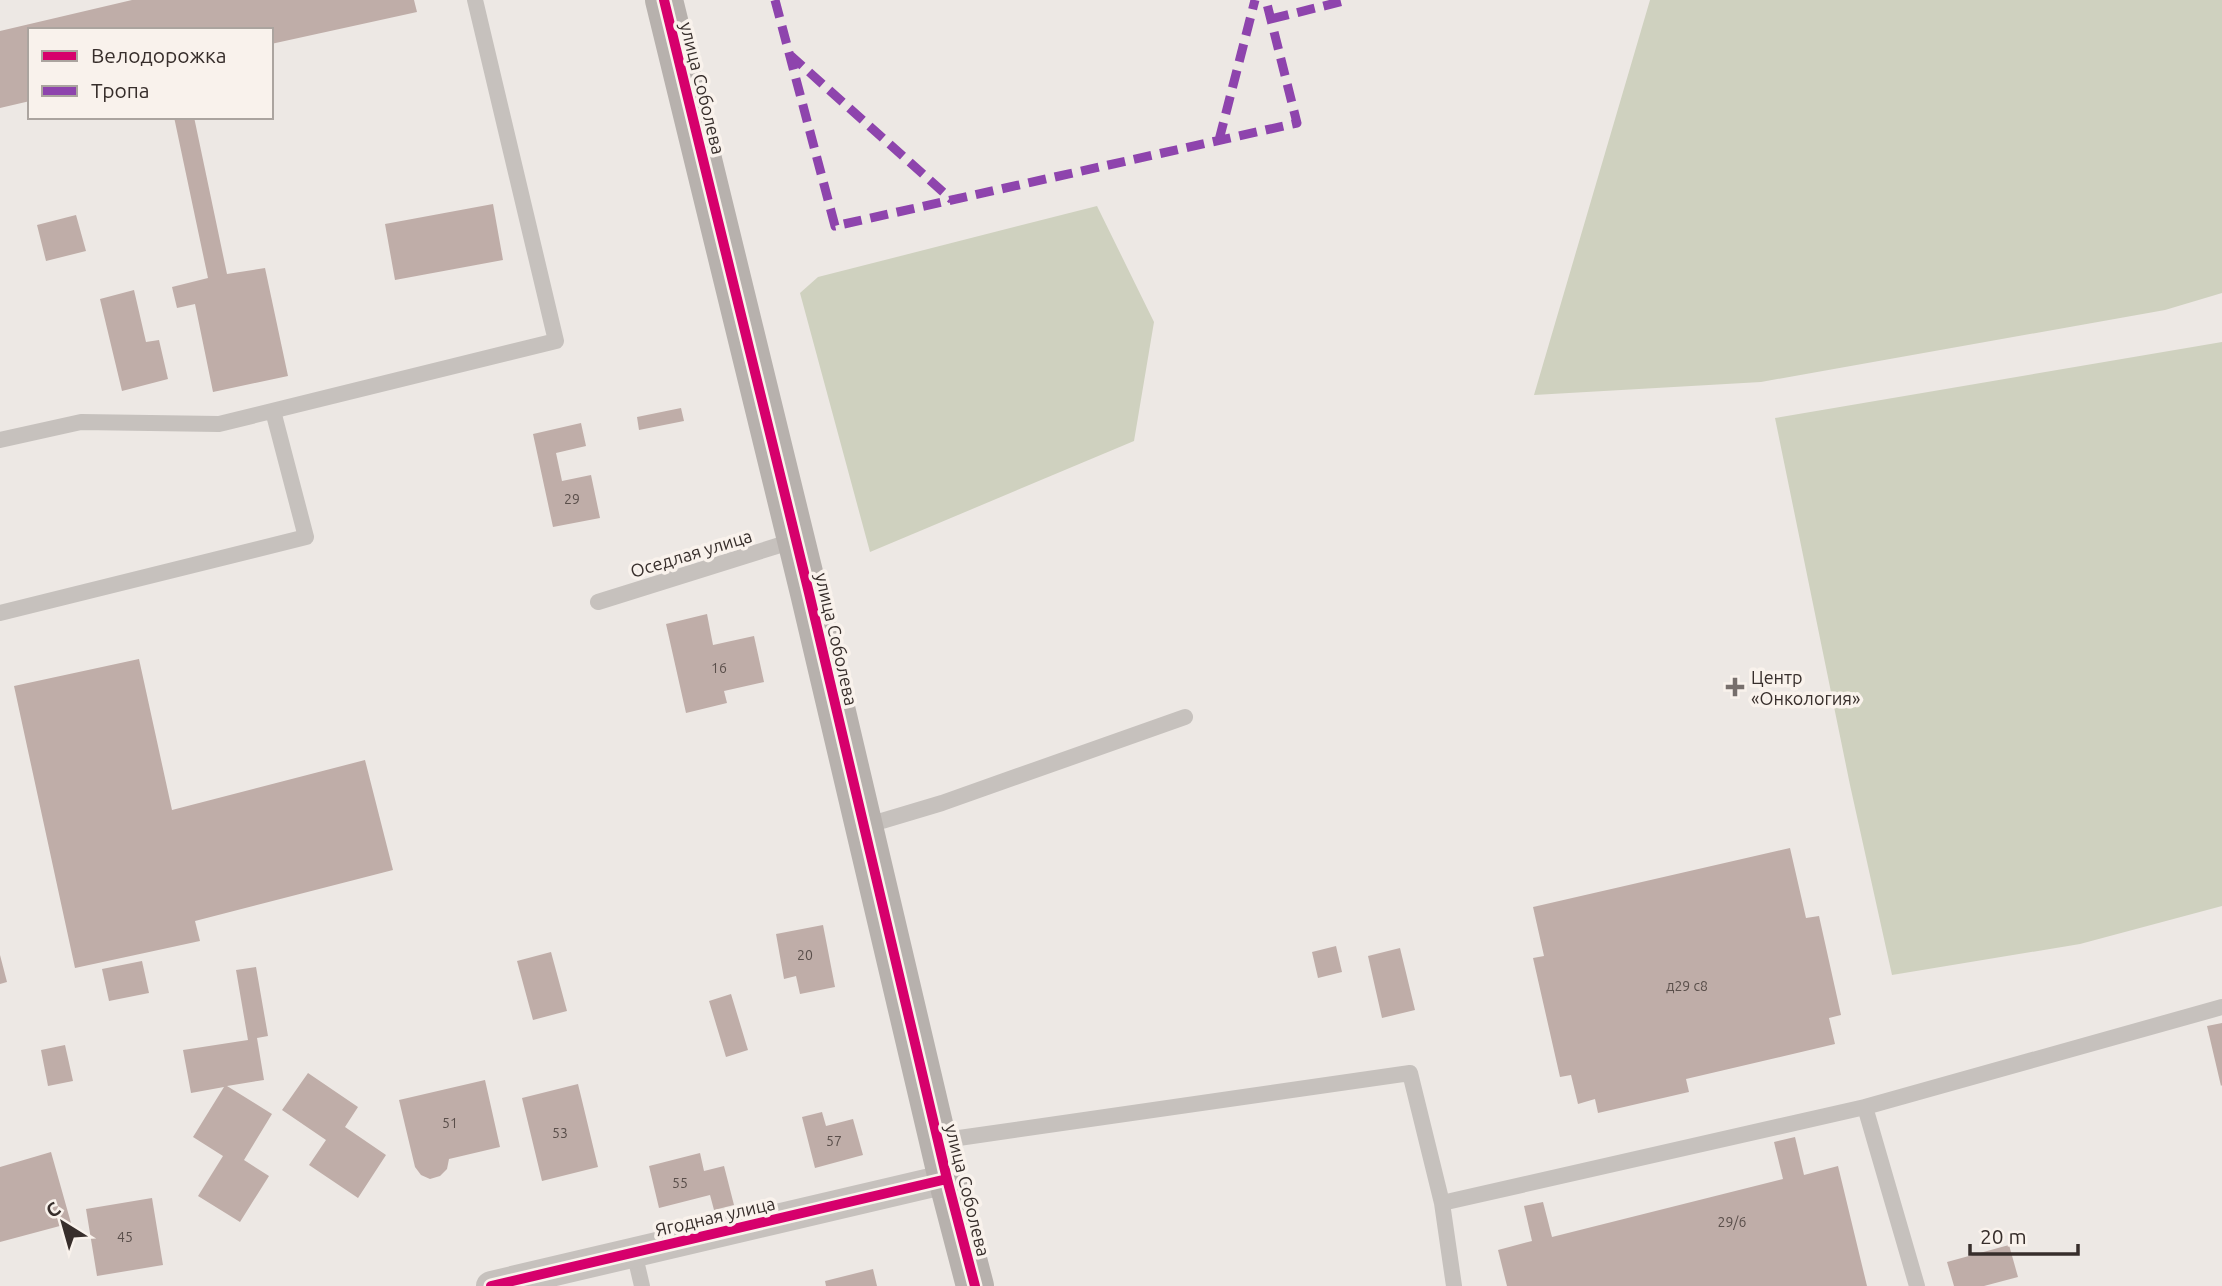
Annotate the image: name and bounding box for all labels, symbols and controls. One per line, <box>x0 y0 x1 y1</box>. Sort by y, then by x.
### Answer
street label: улица Соболева <box>677 20 729 156</box>
legend <box>28 28 273 119</box>
text: Велодорожка <box>91 43 227 67</box>
text: Тропа <box>91 78 150 102</box>
house number: 29 <box>564 491 580 507</box>
street label: Оседлая улица <box>628 525 754 581</box>
street label: улица Соболева <box>812 571 862 707</box>
house number: 16 <box>711 660 727 676</box>
place label: Центр «Онкология» <box>1751 667 1860 708</box>
marker: Центр «Онкология» <box>1725 677 1745 697</box>
house number: 20 <box>797 947 813 963</box>
house number: д29 с8 <box>1666 978 1708 994</box>
house number: 51 <box>442 1115 458 1131</box>
street label: улица Соболева <box>942 1122 994 1258</box>
house number: 53 <box>552 1125 568 1141</box>
house number: 57 <box>826 1133 842 1149</box>
house number: 55 <box>672 1175 688 1191</box>
north arrow <box>28 1188 98 1258</box>
street label: Ягодная улица <box>653 1192 777 1240</box>
text: С <box>41 1197 64 1222</box>
scale bar <box>1970 1212 2078 1256</box>
house number: 29/6 <box>1718 1214 1747 1230</box>
text: 20 m <box>1980 1224 2027 1248</box>
house number: 45 <box>117 1229 133 1245</box>

